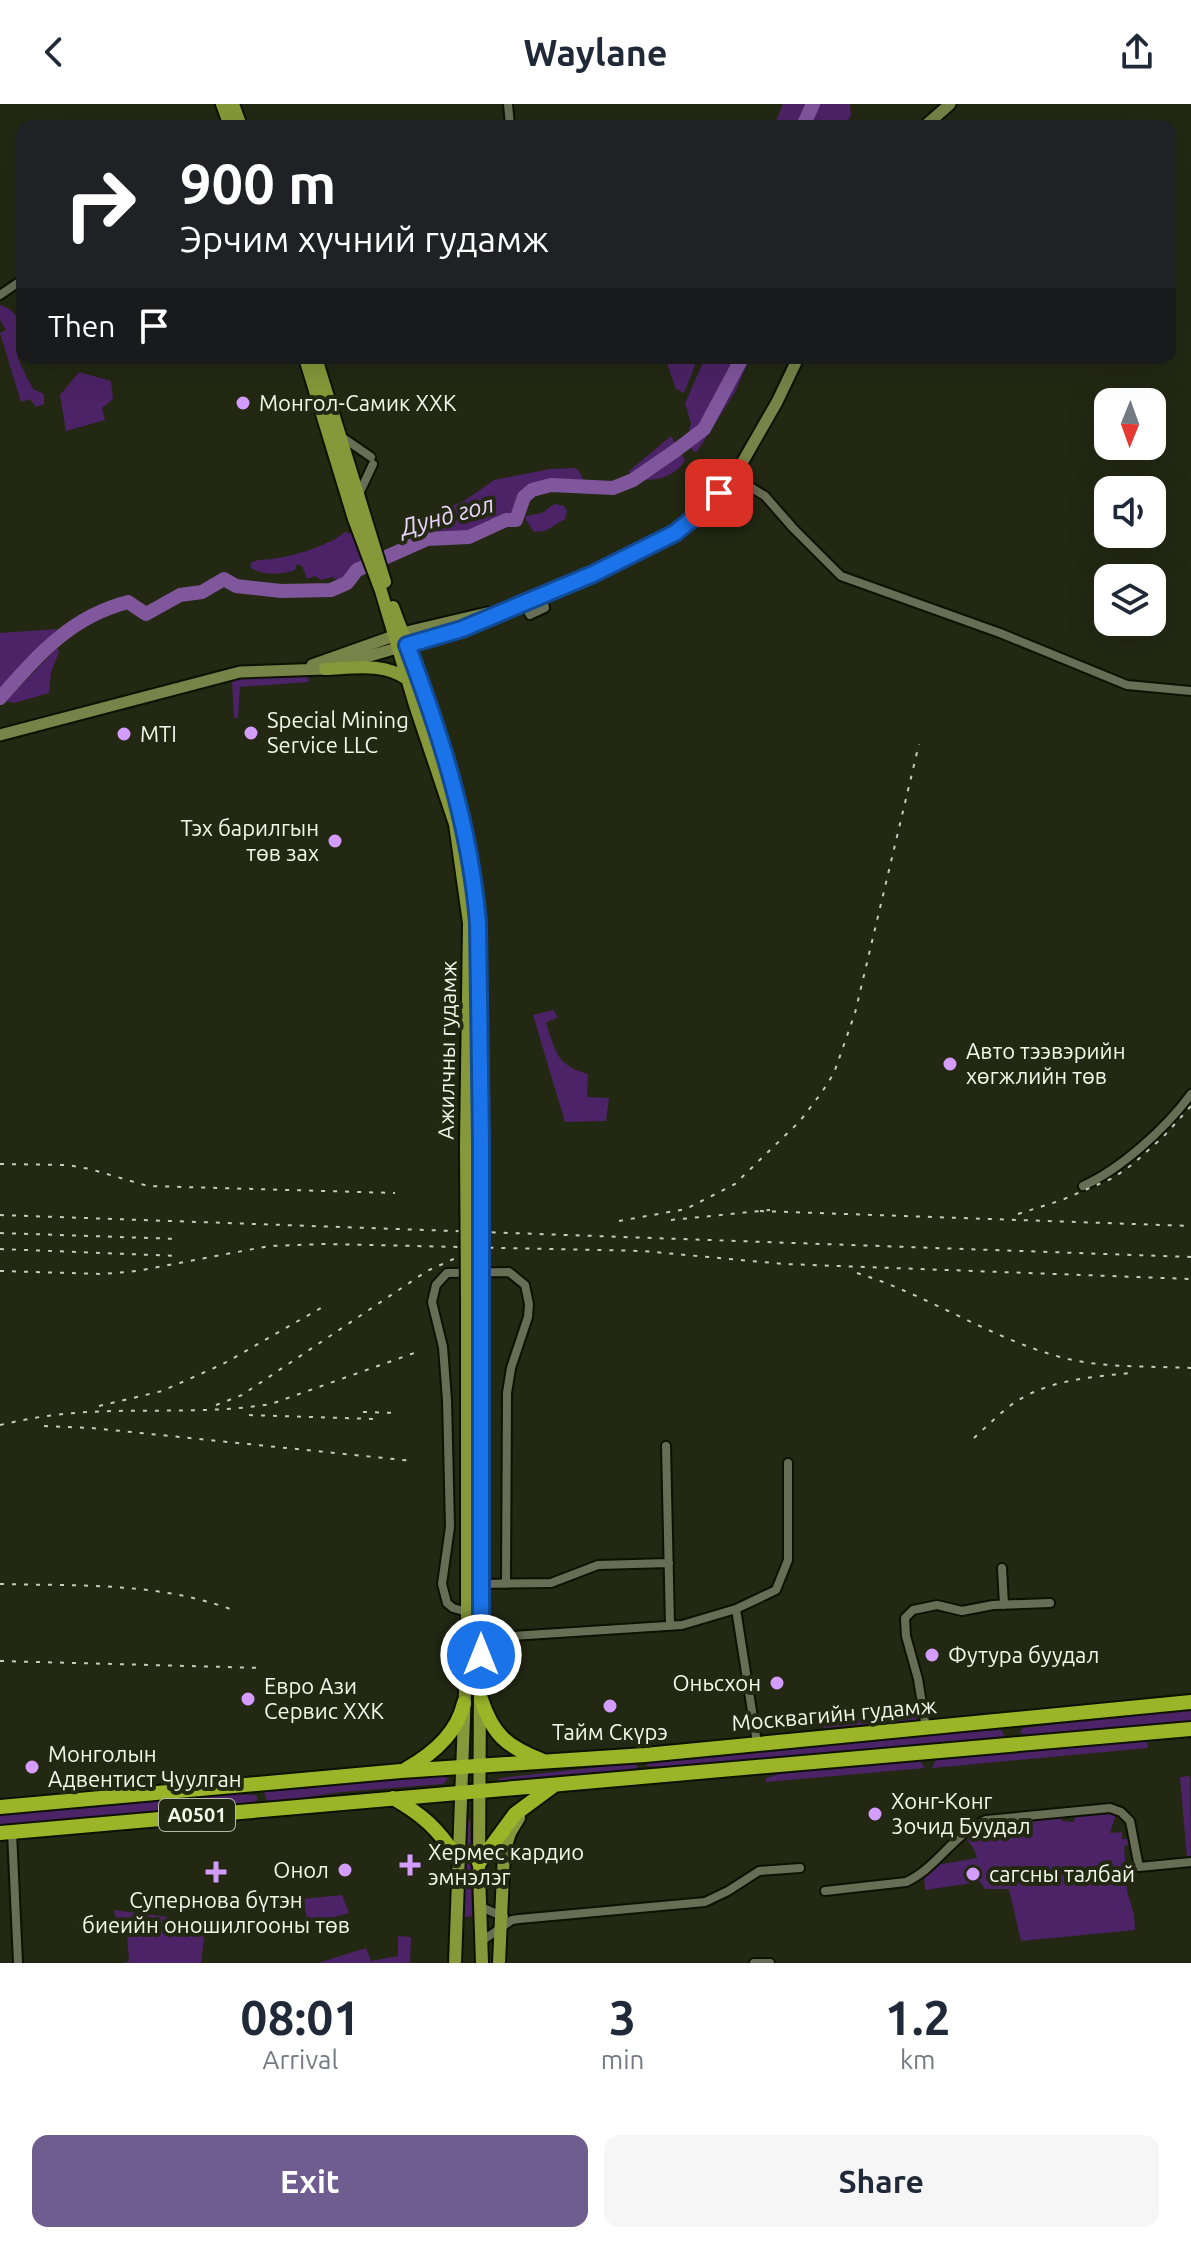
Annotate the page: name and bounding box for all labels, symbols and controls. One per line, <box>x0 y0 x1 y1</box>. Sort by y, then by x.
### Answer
icon: back <box>32 30 76 74</box>
icon: share <box>1115 30 1159 74</box>
text: Waylane <box>524 32 667 73</box>
icon: right <box>48 152 152 256</box>
text: 900 m <box>180 152 336 215</box>
text: Эрчим хүчний гудамж <box>180 218 549 259</box>
icon: arrive <box>132 304 176 348</box>
text: Then <box>48 309 116 343</box>
north arrow <box>1094 388 1166 460</box>
map controls <box>1094 388 1166 636</box>
place label: Монгол-Самик ХХК <box>259 390 457 415</box>
marker: Монгол-Самик ХХК <box>234 394 252 412</box>
pin <box>685 459 753 527</box>
icon: arrive <box>697 471 741 515</box>
button: sound <box>1094 476 1166 548</box>
water label: Дунд гол <box>394 490 497 542</box>
button: layers <box>1094 564 1166 636</box>
place label: Special Mining Service LLC <box>267 707 409 757</box>
place label: MTI <box>140 721 177 746</box>
marker: Special Mining Service LLC <box>242 724 260 742</box>
marker: MTI <box>115 725 133 743</box>
place label: Тэх барилгын төв зах <box>180 815 319 865</box>
marker: Тэх барилгын төв зах <box>326 832 344 850</box>
street label: Ажилчны гудамж <box>432 960 461 1140</box>
place label: Авто тээвэрийн хөгжлийн төв <box>966 1038 1125 1088</box>
marker: Авто тээвэрийн хөгжлийн төв <box>941 1055 959 1073</box>
position arrow <box>439 1613 523 1697</box>
place label: Футура буудал <box>948 1642 1099 1667</box>
marker: Футура буудал <box>923 1646 941 1664</box>
place label: Оньсхон <box>673 1670 761 1695</box>
place label: Евро Ази Сервис ХХК <box>264 1673 384 1723</box>
marker: Оньсхон <box>768 1674 786 1692</box>
marker: Евро Ази Сервис ХХК <box>239 1690 257 1708</box>
street label: Москвагийн гудамж <box>730 1692 938 1735</box>
marker: Тайм Скүрэ <box>601 1697 619 1715</box>
place label: Тайм Скүрэ <box>552 1719 668 1744</box>
place label: Монголын Адвентист Чуулган <box>48 1741 242 1791</box>
marker: Монголын Адвентист Чуулган <box>23 1758 41 1776</box>
place label: Хонг-Kонг 3очид Буудал <box>891 1788 1031 1838</box>
road number: A0501 <box>159 1799 235 1831</box>
marker: Хонг-Kонг 3очид Буудал <box>866 1805 884 1823</box>
place label: Хермес кардио эмнэлэг <box>428 1839 584 1889</box>
marker: Хермес кардио эмнэлэг <box>399 1854 421 1876</box>
place label: Онол <box>273 1857 329 1882</box>
marker: Супернова бүтэн биеийн оношилгооны төв <box>205 1861 227 1883</box>
marker: Онол <box>336 1861 354 1879</box>
place label: сагсны талбай <box>989 1861 1135 1886</box>
marker: сагсны талбай <box>964 1865 982 1883</box>
place label: Супернова бүтэн биеийн оношилгооны төв <box>82 1887 350 1937</box>
text: 08:01 <box>240 1990 360 2044</box>
text: 3 <box>609 1990 636 2044</box>
text: 1.2 <box>885 1990 951 2044</box>
text: Arrival <box>263 2045 338 2074</box>
text: min <box>601 2045 644 2074</box>
text: km <box>900 2045 935 2074</box>
button: Exit <box>32 2135 588 2227</box>
button: Share <box>604 2135 1159 2227</box>

